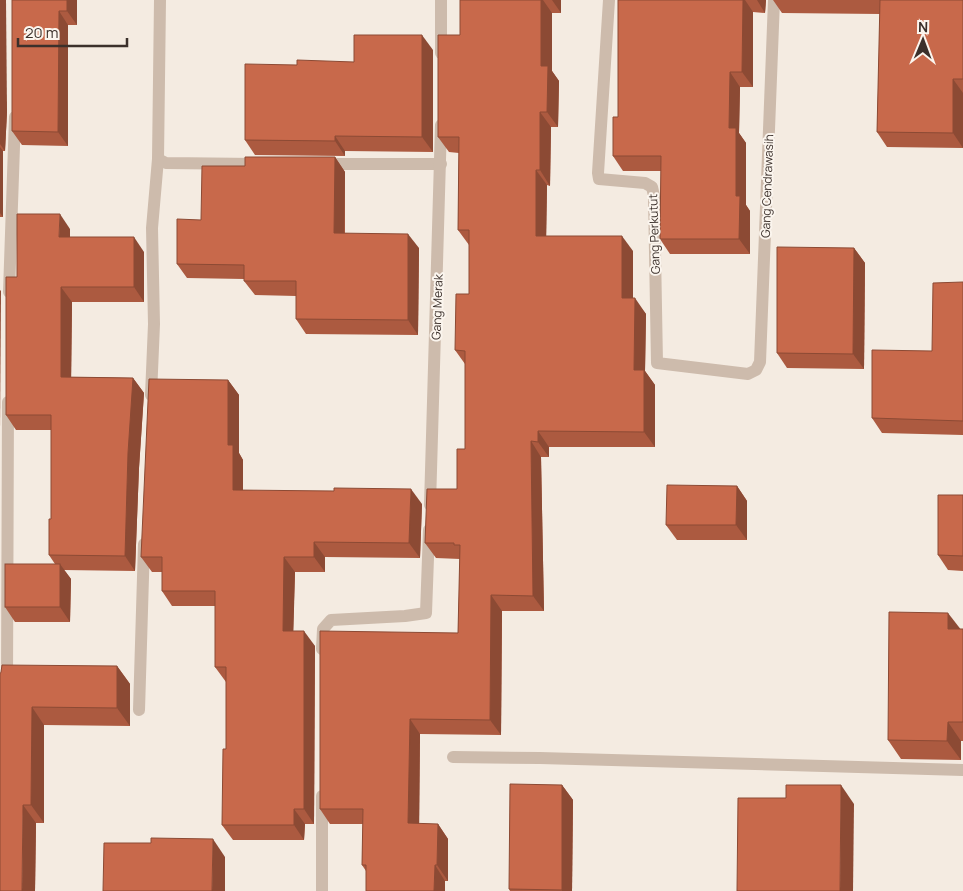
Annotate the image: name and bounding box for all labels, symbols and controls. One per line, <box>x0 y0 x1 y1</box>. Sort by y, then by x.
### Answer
scale bar <box>18 15 126 47</box>
north arrow <box>898 15 948 65</box>
text: N <box>918 17 928 36</box>
text: 20 m <box>25 22 58 43</box>
street label: Gang Cendrawasih <box>757 134 777 238</box>
street label: Gang Perkutut <box>644 193 664 274</box>
street label: Gang Merak <box>427 273 447 340</box>

